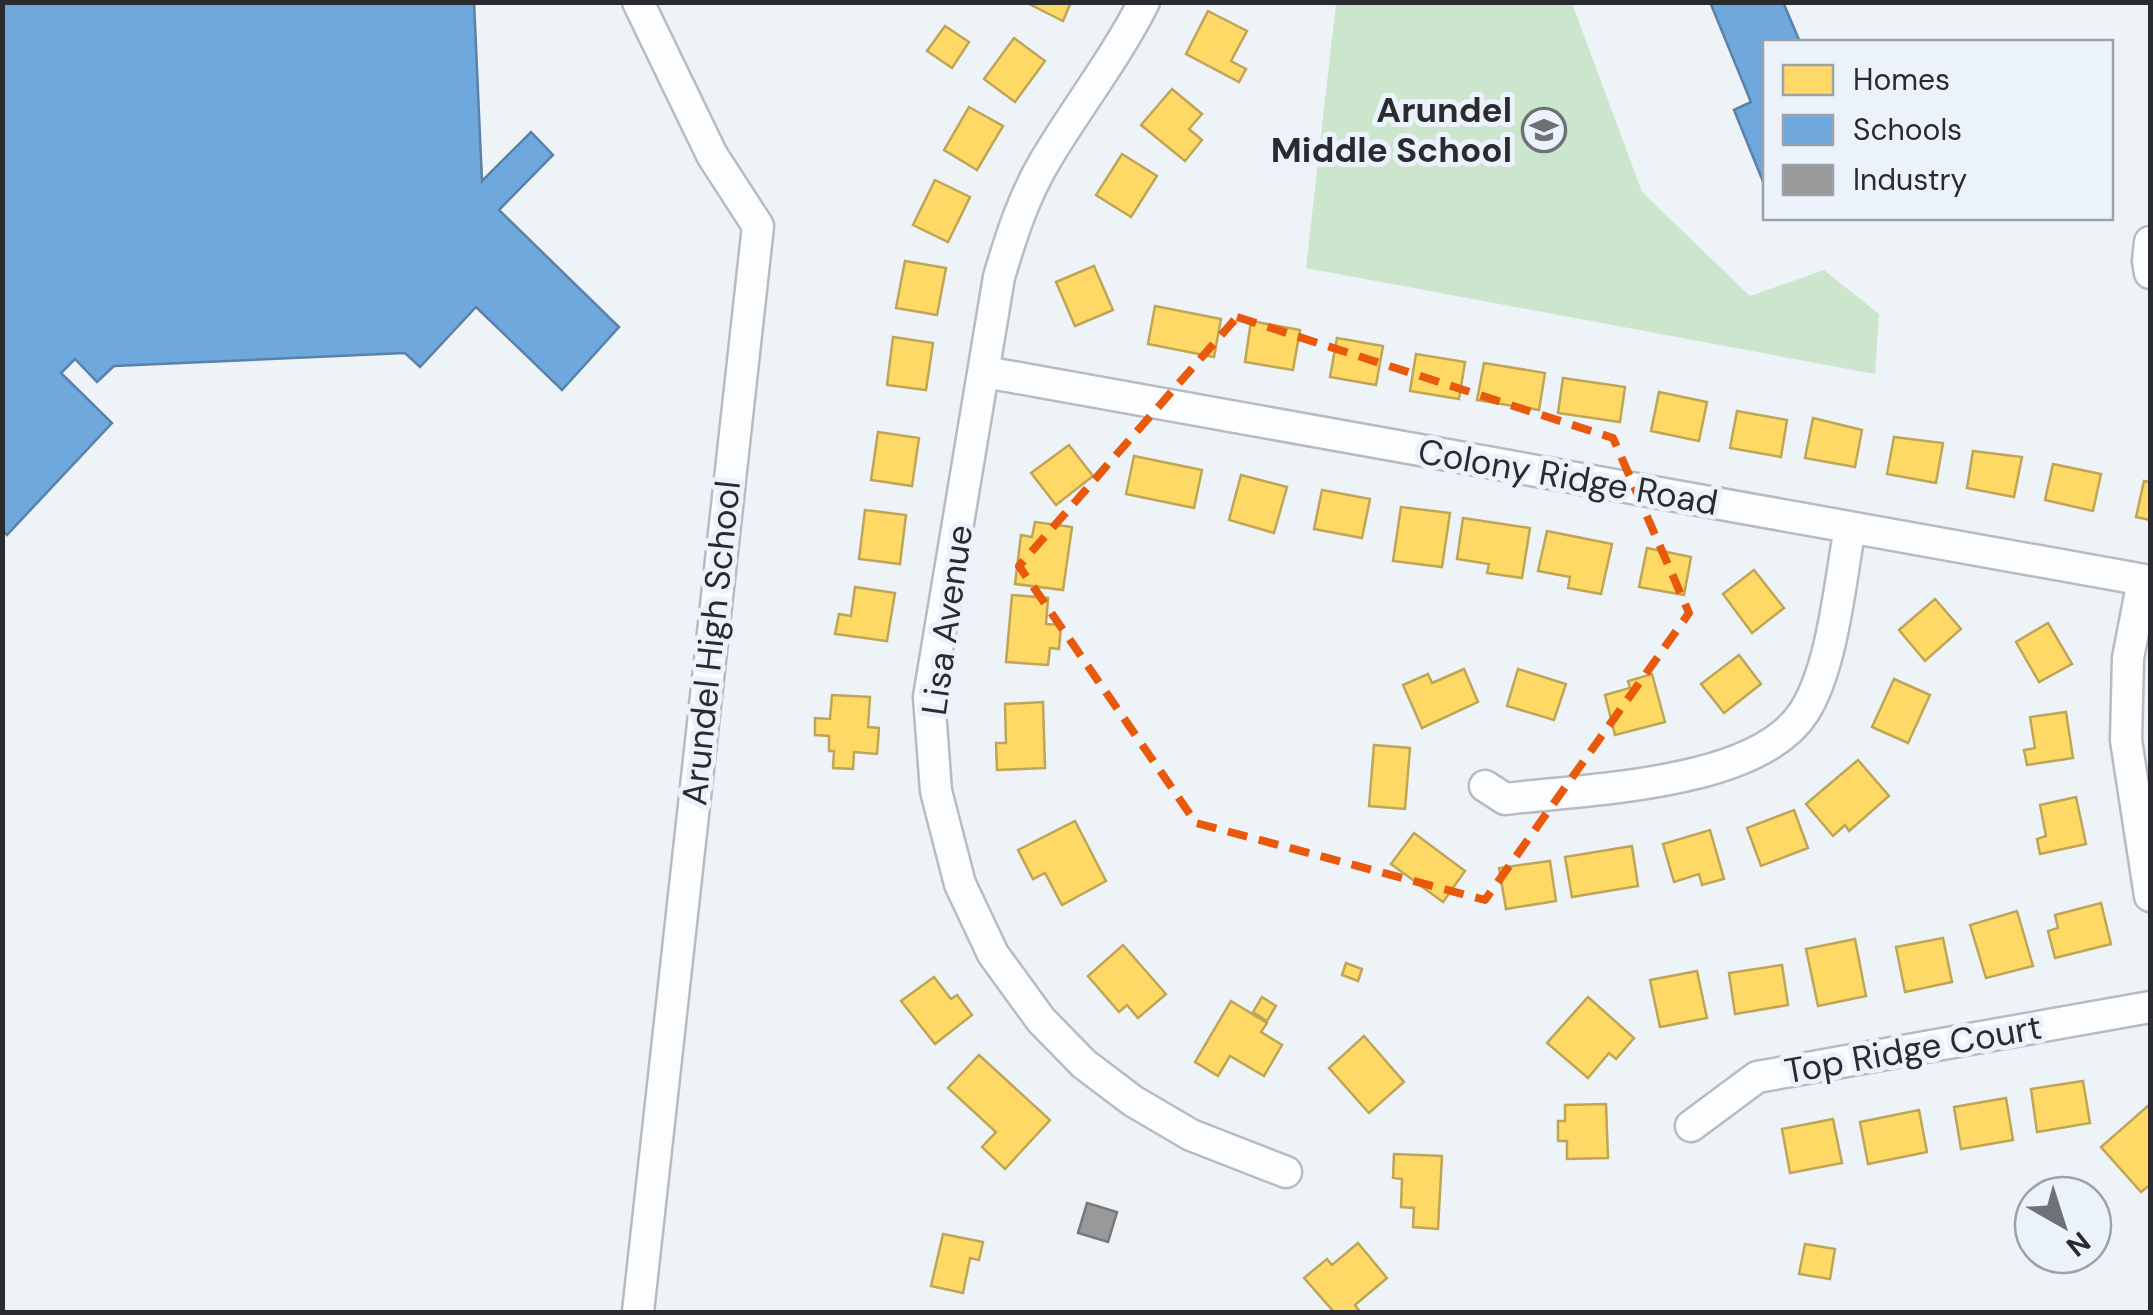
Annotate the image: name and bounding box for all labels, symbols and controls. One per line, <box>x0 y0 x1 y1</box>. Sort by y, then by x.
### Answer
legend <box>1763 40 2113 220</box>
text: Homes <box>1853 60 1950 99</box>
place label: Arundel Middle School <box>1271 87 1512 173</box>
school or university icon: Arundel Middle School <box>1521 107 1567 153</box>
text: Schools <box>1853 110 1962 149</box>
text: Industry <box>1853 160 1967 199</box>
street label: Colony Ridge Road <box>1415 428 1721 526</box>
street label: Arundel High School <box>671 478 751 808</box>
street label: Lisa Avenue <box>911 522 983 718</box>
street label: Top Ridge Court <box>1781 1004 2045 1094</box>
north arrow <box>2013 1175 2113 1275</box>
text: N <box>2059 1223 2098 1265</box>

